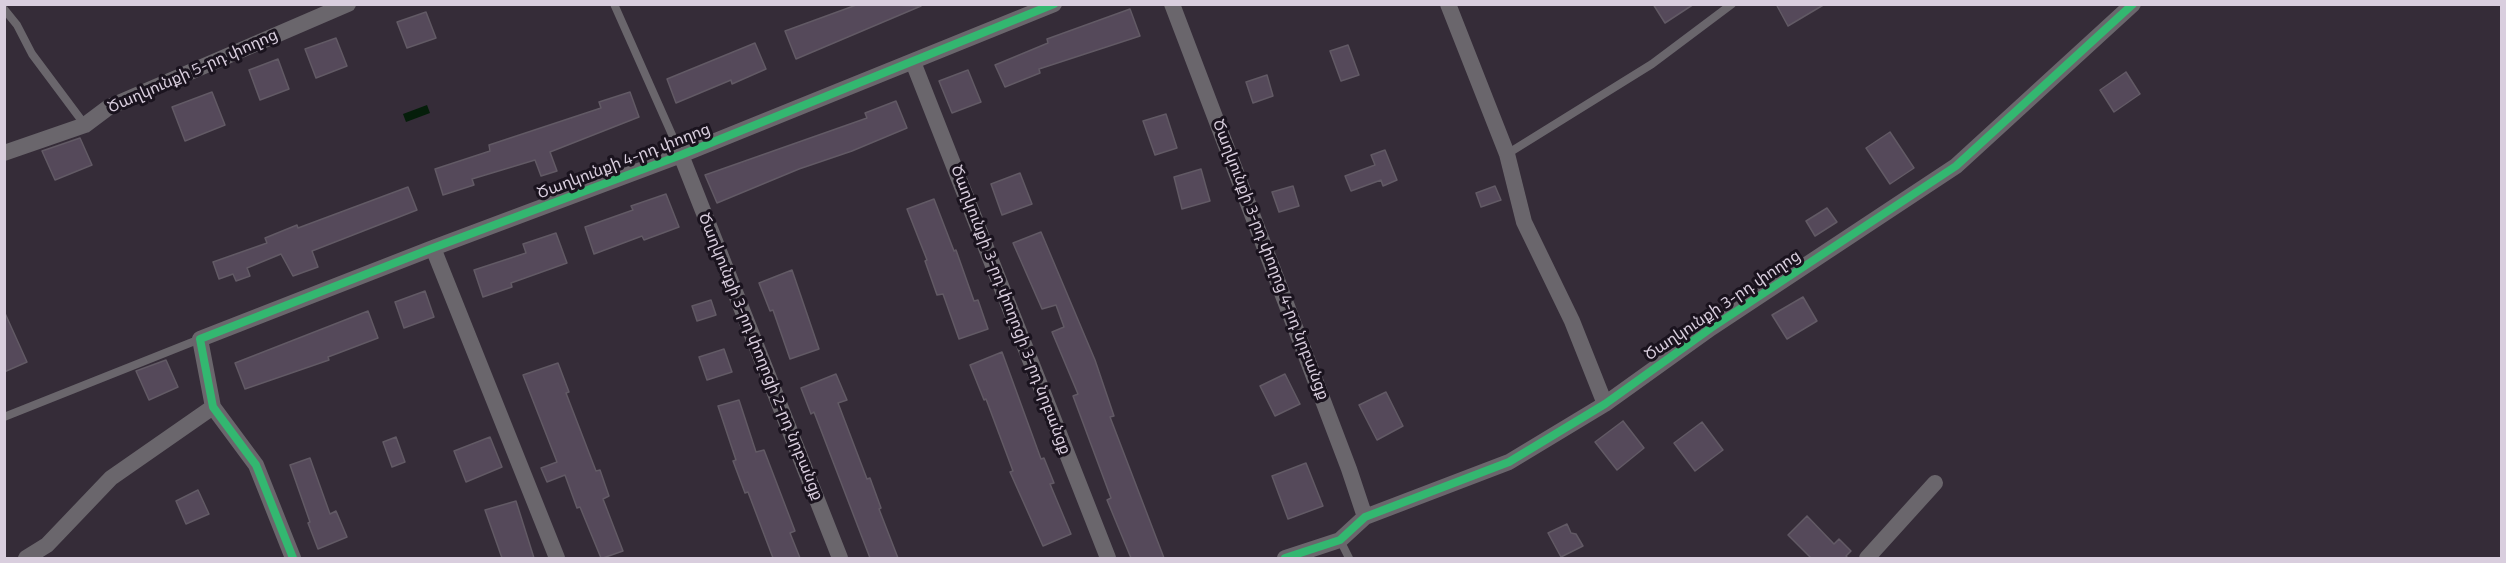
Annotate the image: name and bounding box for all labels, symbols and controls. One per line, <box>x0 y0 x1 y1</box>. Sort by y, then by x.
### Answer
street label: Ծաղկունքի 5-րդ փողոց <box>105 26 281 118</box>
street label: Ծաղկունքի 3-րդ փողոց 4-րդ նրբանցք <box>1207 117 1333 403</box>
street label: Ծաղկունքի 4-րդ փողոց <box>535 120 713 204</box>
street label: Ծաղկունքի 3-րդ փողոցի 3-րդ նրբանցք <box>946 163 1074 457</box>
street label: Ծաղկունքի 3-րդ փողոցի 2-րդ նրբանցք <box>693 210 827 504</box>
street label: Ծաղկունքի 3-րդ փողոց <box>1641 247 1805 365</box>

